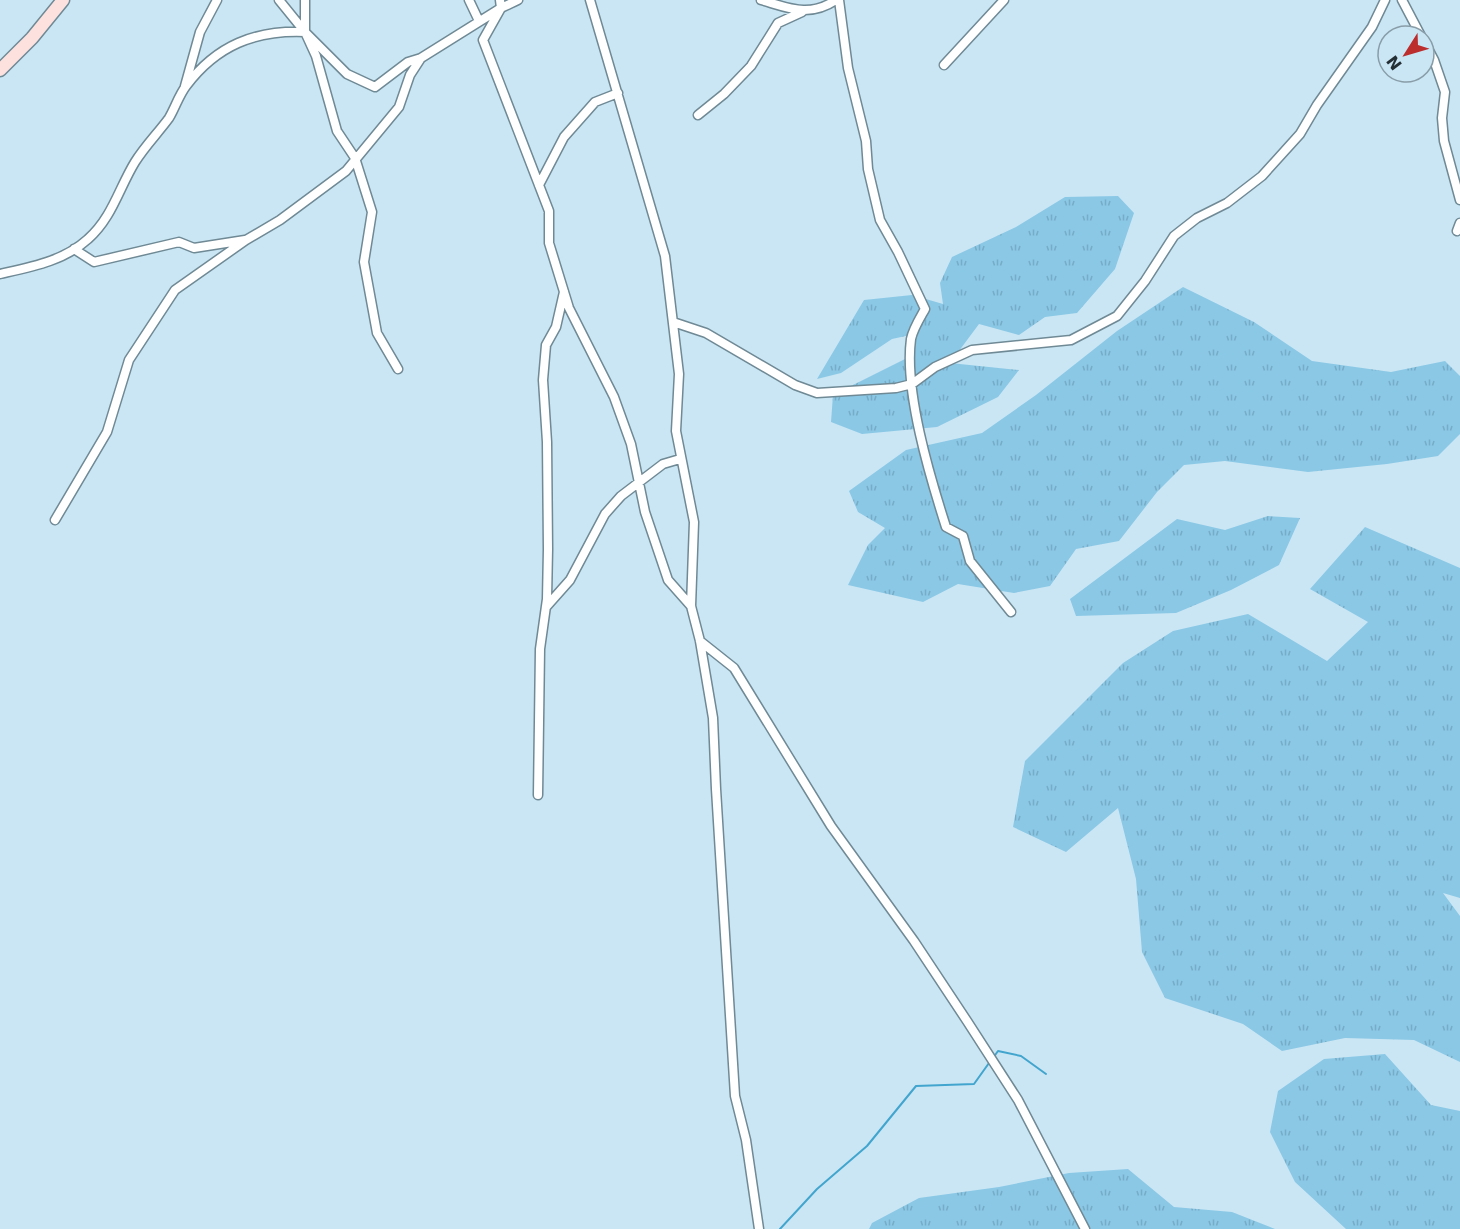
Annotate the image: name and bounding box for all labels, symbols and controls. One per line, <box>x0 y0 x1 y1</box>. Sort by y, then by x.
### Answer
north arrow <box>1376 24 1436 84</box>
text: N <box>1383 52 1406 74</box>

